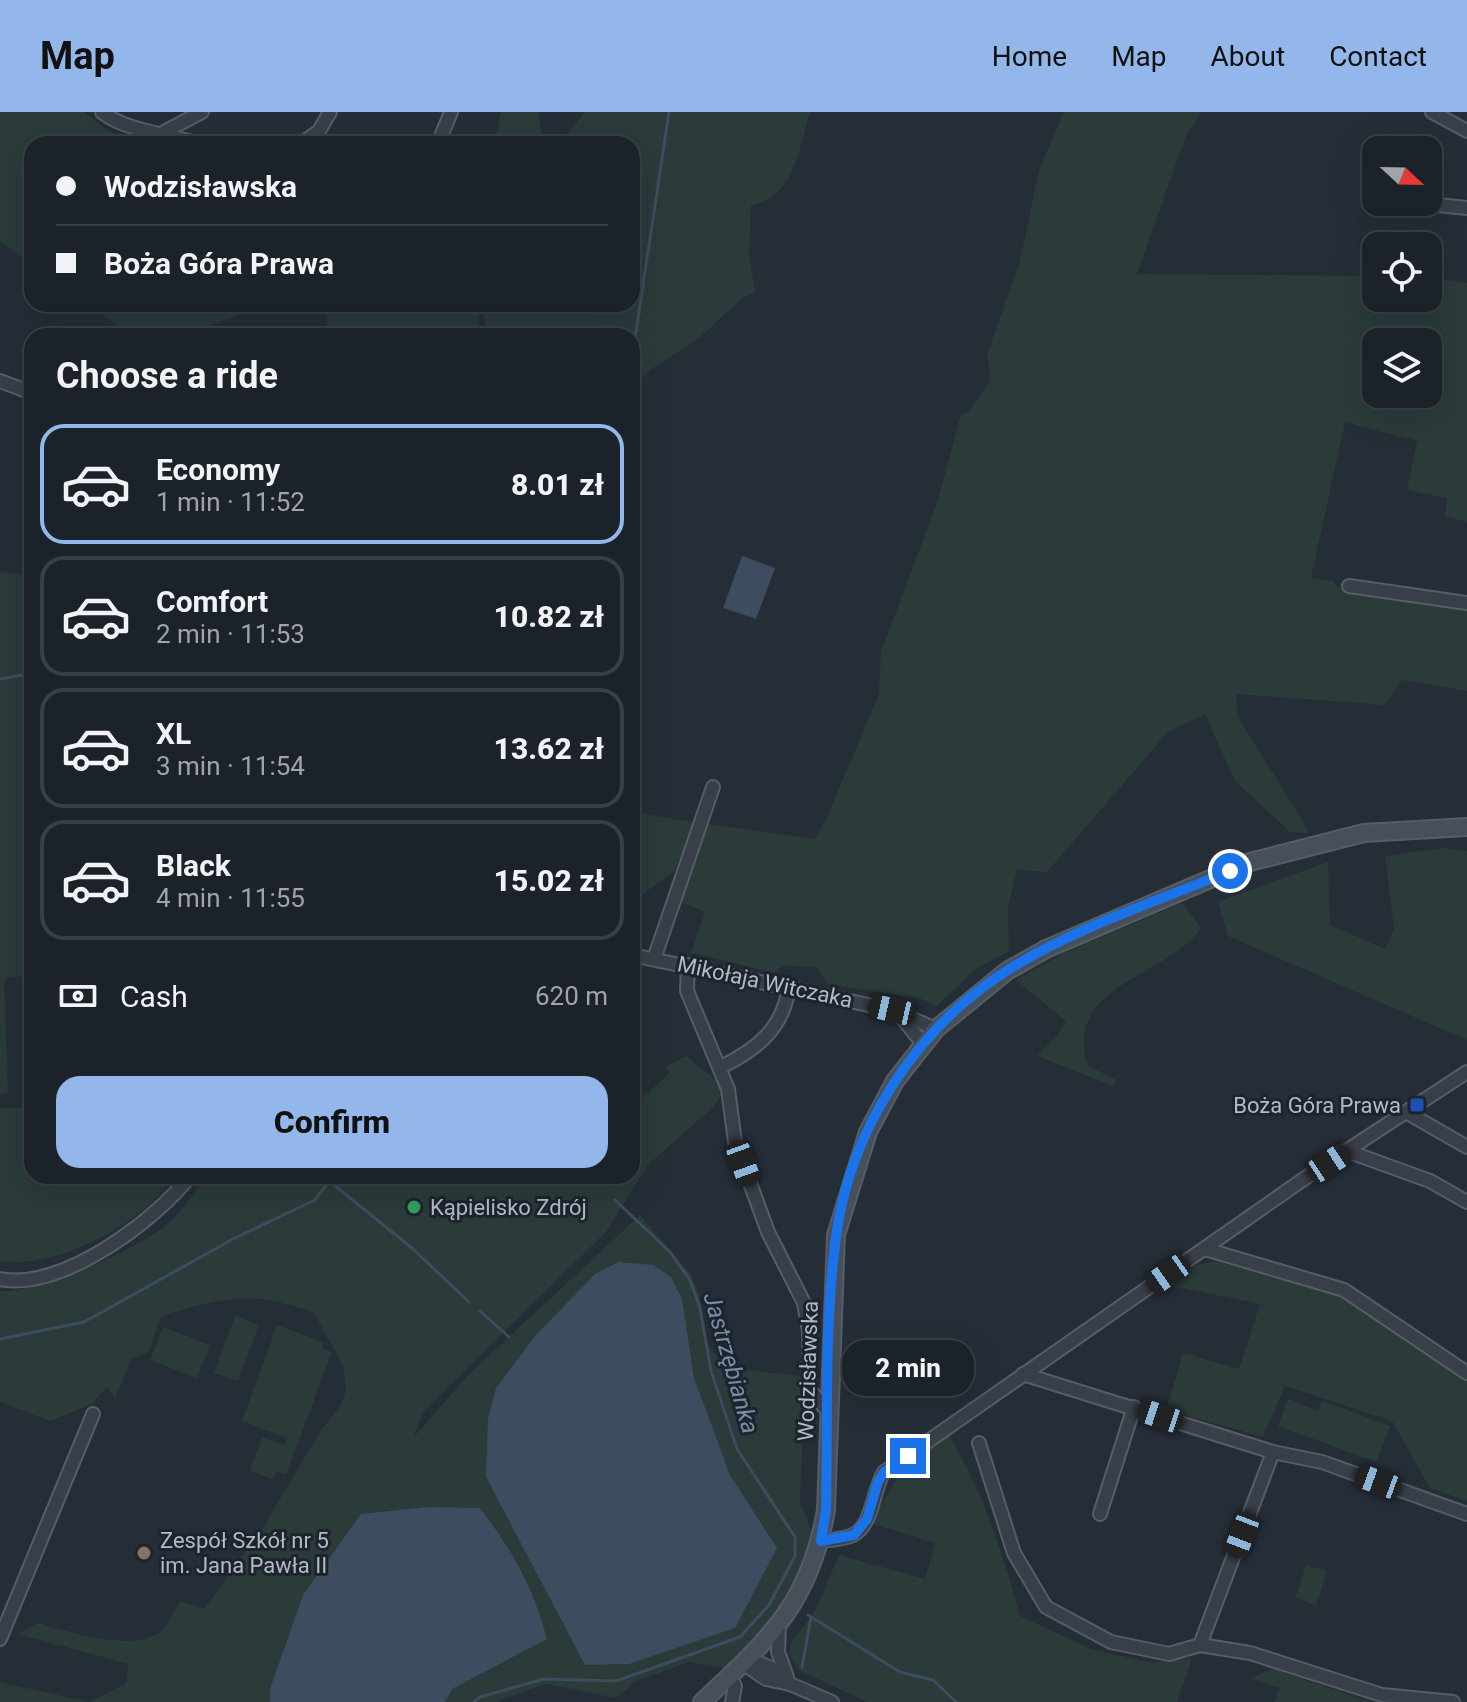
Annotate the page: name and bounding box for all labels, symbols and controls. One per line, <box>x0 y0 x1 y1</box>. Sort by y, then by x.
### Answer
text: Map <box>40 34 115 78</box>
text: Home <box>992 40 1067 73</box>
text: Map <box>1111 40 1167 73</box>
text: About <box>1211 40 1285 73</box>
text: Contact <box>1329 40 1427 73</box>
north arrow <box>1362 136 1442 216</box>
map controls <box>1362 136 1442 408</box>
text: Wodzisławska <box>104 169 297 204</box>
button: locate <box>1362 232 1442 312</box>
text: Boża Góra Prawa <box>104 246 334 281</box>
button: layers <box>1362 328 1442 408</box>
text: Choose a ride <box>56 355 278 397</box>
icon: car <box>60 448 132 520</box>
text: Economy <box>156 452 280 487</box>
text: 8.01 zł <box>511 467 604 502</box>
text: 1 min · 11:52 <box>156 487 305 517</box>
icon: car <box>60 580 132 652</box>
text: Comfort <box>156 584 268 619</box>
text: 10.82 zł <box>494 599 604 634</box>
text: 2 min · 11:53 <box>156 619 305 649</box>
icon: car <box>60 712 132 784</box>
text: XL <box>156 716 191 751</box>
text: 13.62 zł <box>494 731 604 766</box>
text: 3 min · 11:54 <box>156 751 305 781</box>
icon: car <box>60 844 132 916</box>
text: Black <box>156 848 231 883</box>
route start <box>1212 853 1248 889</box>
text: 15.02 zł <box>494 863 604 898</box>
text: 4 min · 11:55 <box>156 883 305 913</box>
street label: Mikołaja Witczaka <box>675 951 855 1013</box>
icon: cash <box>56 974 100 1018</box>
text: Cash <box>120 979 188 1014</box>
text: 620 m <box>535 981 608 1011</box>
car <box>866 993 918 1027</box>
button: Confirm <box>56 1076 608 1168</box>
place label: Boża Góra Prawa <box>1233 1093 1401 1118</box>
marker: Boża Góra Prawa <box>1408 1096 1426 1114</box>
car <box>724 1136 762 1190</box>
car <box>1302 1140 1356 1186</box>
place label: Kąpielisko Zdrój <box>430 1195 587 1220</box>
marker: Kąpielisko Zdrój <box>405 1198 423 1216</box>
car <box>1141 1250 1195 1298</box>
water label: Jastrzębianka <box>697 1289 765 1437</box>
street label: Wodzisławska <box>793 1300 823 1442</box>
callout: 2 min <box>842 1340 974 1396</box>
text: 2 min <box>875 1353 941 1383</box>
car <box>1133 1397 1187 1435</box>
route end <box>890 1438 926 1474</box>
car <box>1351 1463 1405 1501</box>
car <box>1222 1508 1262 1562</box>
place label: Zespół Szkół nr 5 im. Jana Pawła II <box>160 1528 329 1578</box>
marker: Zespół Szkół nr 5 im. Jana Pawła II <box>135 1544 153 1562</box>

